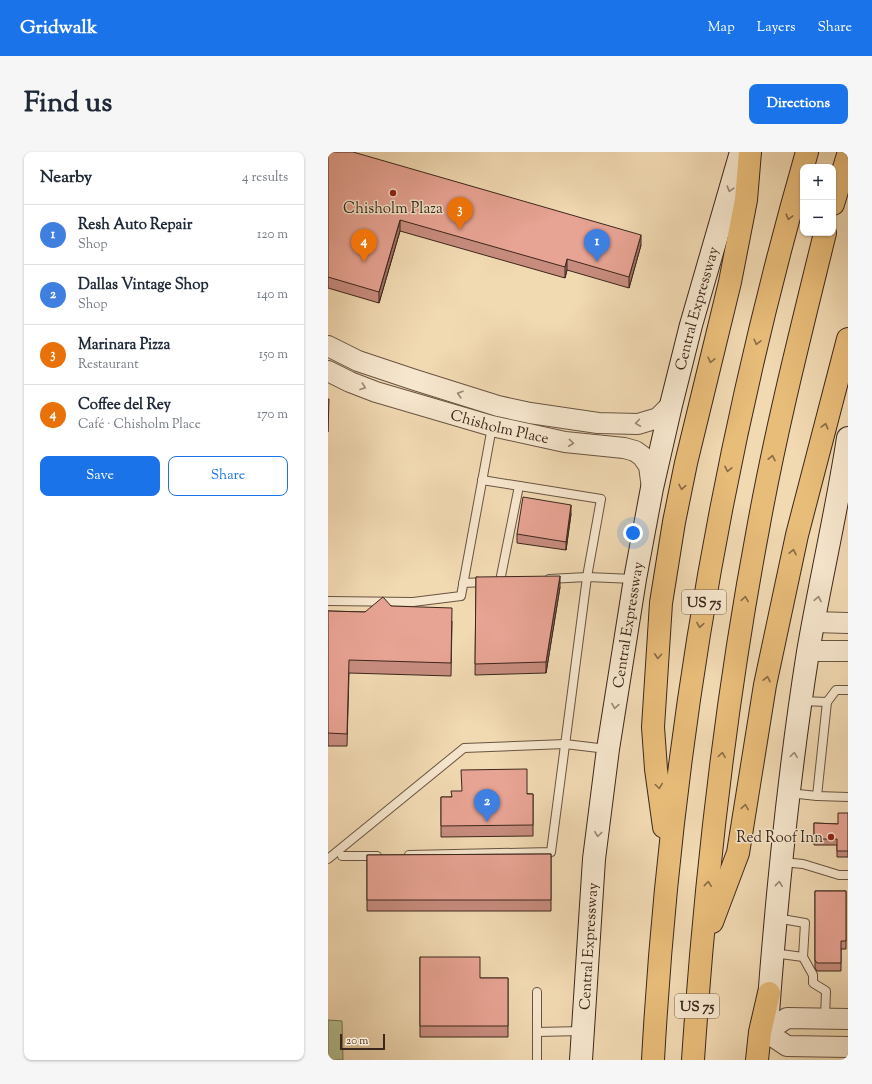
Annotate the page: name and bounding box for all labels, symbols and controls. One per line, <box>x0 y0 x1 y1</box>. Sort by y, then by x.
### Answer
text: Gridwalk <box>20 15 97 42</box>
text: Map <box>708 18 735 38</box>
text: Layers <box>757 18 795 38</box>
text: Share <box>817 18 852 38</box>
text: Find us <box>24 84 112 124</box>
button: Directions <box>749 84 848 124</box>
map controls <box>800 164 836 236</box>
button: + <box>800 164 836 200</box>
text: Nearby <box>40 166 92 190</box>
text: 4 results <box>242 169 288 187</box>
one-way arrow <box>726 186 735 193</box>
marker: Chisholm Plaza <box>388 188 398 198</box>
pin: 3 <box>447 197 473 230</box>
place label: Chisholm Plaza <box>343 199 443 220</box>
button: − <box>800 200 836 236</box>
one-way arrow <box>785 213 793 220</box>
text: Resh Auto Repair <box>78 215 192 236</box>
text: 1 <box>51 226 55 244</box>
text: 120 m <box>257 226 288 244</box>
pin: 4 <box>351 229 377 262</box>
pin: 1 <box>584 229 610 262</box>
text: Shop <box>78 236 107 254</box>
street label: Central Expressway <box>671 244 725 373</box>
text: Dallas Vintage Shop <box>78 275 209 296</box>
text: 2 <box>50 286 56 304</box>
text: 140 m <box>257 286 288 304</box>
text: Shop <box>78 296 107 314</box>
text: Marinara Pizza <box>78 335 170 356</box>
one-way arrow <box>753 339 761 346</box>
text: 3 <box>50 346 56 364</box>
text: 150 m <box>259 346 288 364</box>
text: Restaurant <box>78 356 139 374</box>
one-way arrow <box>707 357 715 364</box>
one-way arrow <box>360 383 367 391</box>
one-way arrow <box>457 390 464 399</box>
text: Coffee del Rey <box>78 395 171 416</box>
street label: Chisholm Place <box>448 405 551 450</box>
text: 4 <box>50 406 56 424</box>
text: 170 m <box>257 406 288 424</box>
text: Café · Chisholm Place <box>78 416 201 434</box>
one-way arrow <box>635 418 641 427</box>
one-way arrow <box>821 423 829 429</box>
one-way arrow <box>568 438 574 447</box>
one-way arrow <box>768 454 776 461</box>
button: Save <box>40 456 160 496</box>
button: Share <box>168 456 288 496</box>
one-way arrow <box>725 466 733 473</box>
one-way arrow <box>678 484 686 490</box>
your location <box>623 523 643 543</box>
one-way arrow <box>789 549 797 555</box>
street label: Central Expressway <box>609 560 650 690</box>
road number: US 75 <box>682 590 726 614</box>
one-way arrow <box>740 596 749 602</box>
one-way arrow <box>814 596 822 602</box>
one-way arrow <box>696 622 705 628</box>
one-way arrow <box>653 653 662 659</box>
one-way arrow <box>762 676 770 682</box>
one-way arrow <box>611 702 620 709</box>
one-way arrow <box>717 752 726 758</box>
one-way arrow <box>789 752 798 758</box>
one-way arrow <box>654 782 663 789</box>
pin: 2 <box>474 789 500 822</box>
one-way arrow <box>740 804 749 810</box>
place label: Red Roof Inn <box>736 828 823 849</box>
one-way arrow <box>593 831 602 837</box>
marker: Red Roof Inn <box>826 832 836 842</box>
street label: Central Expressway <box>575 881 604 1011</box>
one-way arrow <box>703 881 712 887</box>
one-way arrow <box>774 881 783 887</box>
road number: US 75 <box>675 994 719 1018</box>
scale bar <box>340 1032 385 1051</box>
text: 20 m <box>346 1033 368 1049</box>

